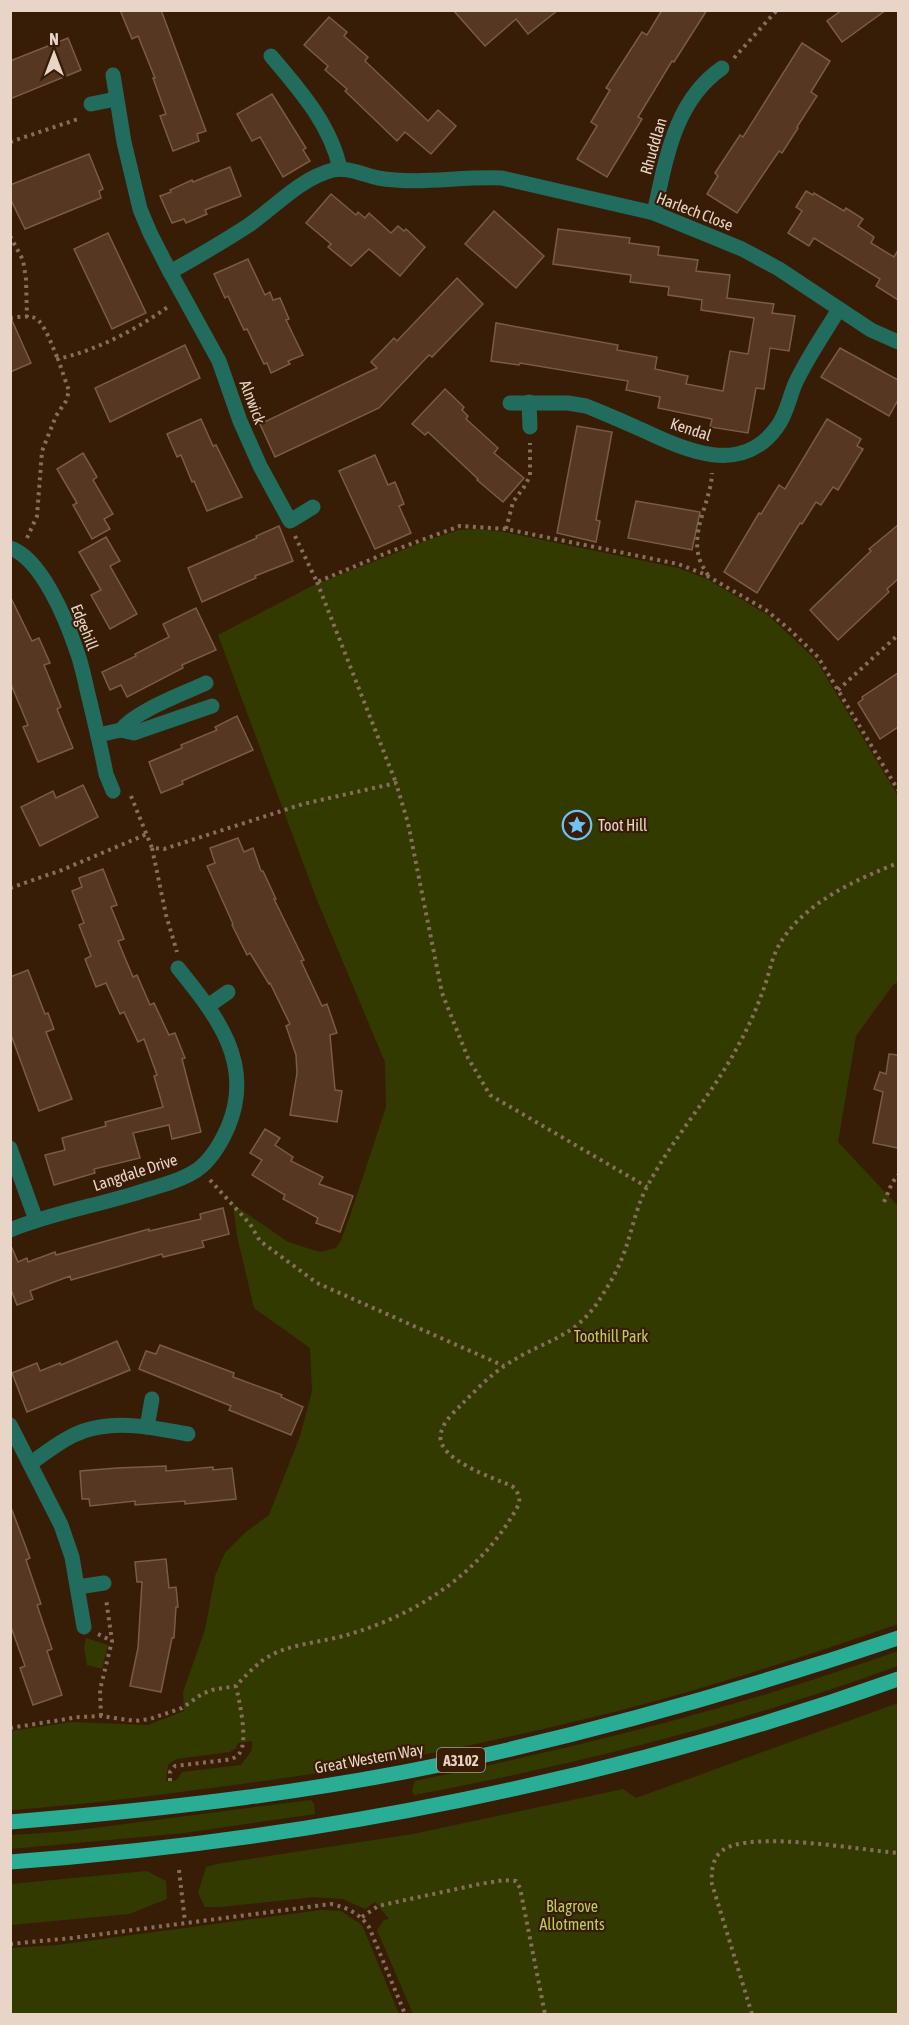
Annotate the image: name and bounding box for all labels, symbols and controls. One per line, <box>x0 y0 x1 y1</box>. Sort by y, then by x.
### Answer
north arrow <box>24 24 84 84</box>
text: N <box>49 30 59 48</box>
street label: Rhuddlan <box>636 116 670 176</box>
street label: Harlech Close <box>654 188 736 234</box>
street label: Alnwick <box>236 377 270 427</box>
street label: Kendal <box>668 414 714 444</box>
street label: Edgehill <box>67 601 103 654</box>
place icon: Toot Hill <box>561 809 593 841</box>
place label: Toot Hill <box>598 816 648 834</box>
street label: Langdale Drive <box>91 1150 180 1195</box>
park label: Toothill Park <box>574 1327 648 1345</box>
street label: Great Western Way <box>313 1739 425 1777</box>
road number: A3102 <box>437 1748 485 1772</box>
park label: Blagrove Allotments <box>539 1897 605 1933</box>

